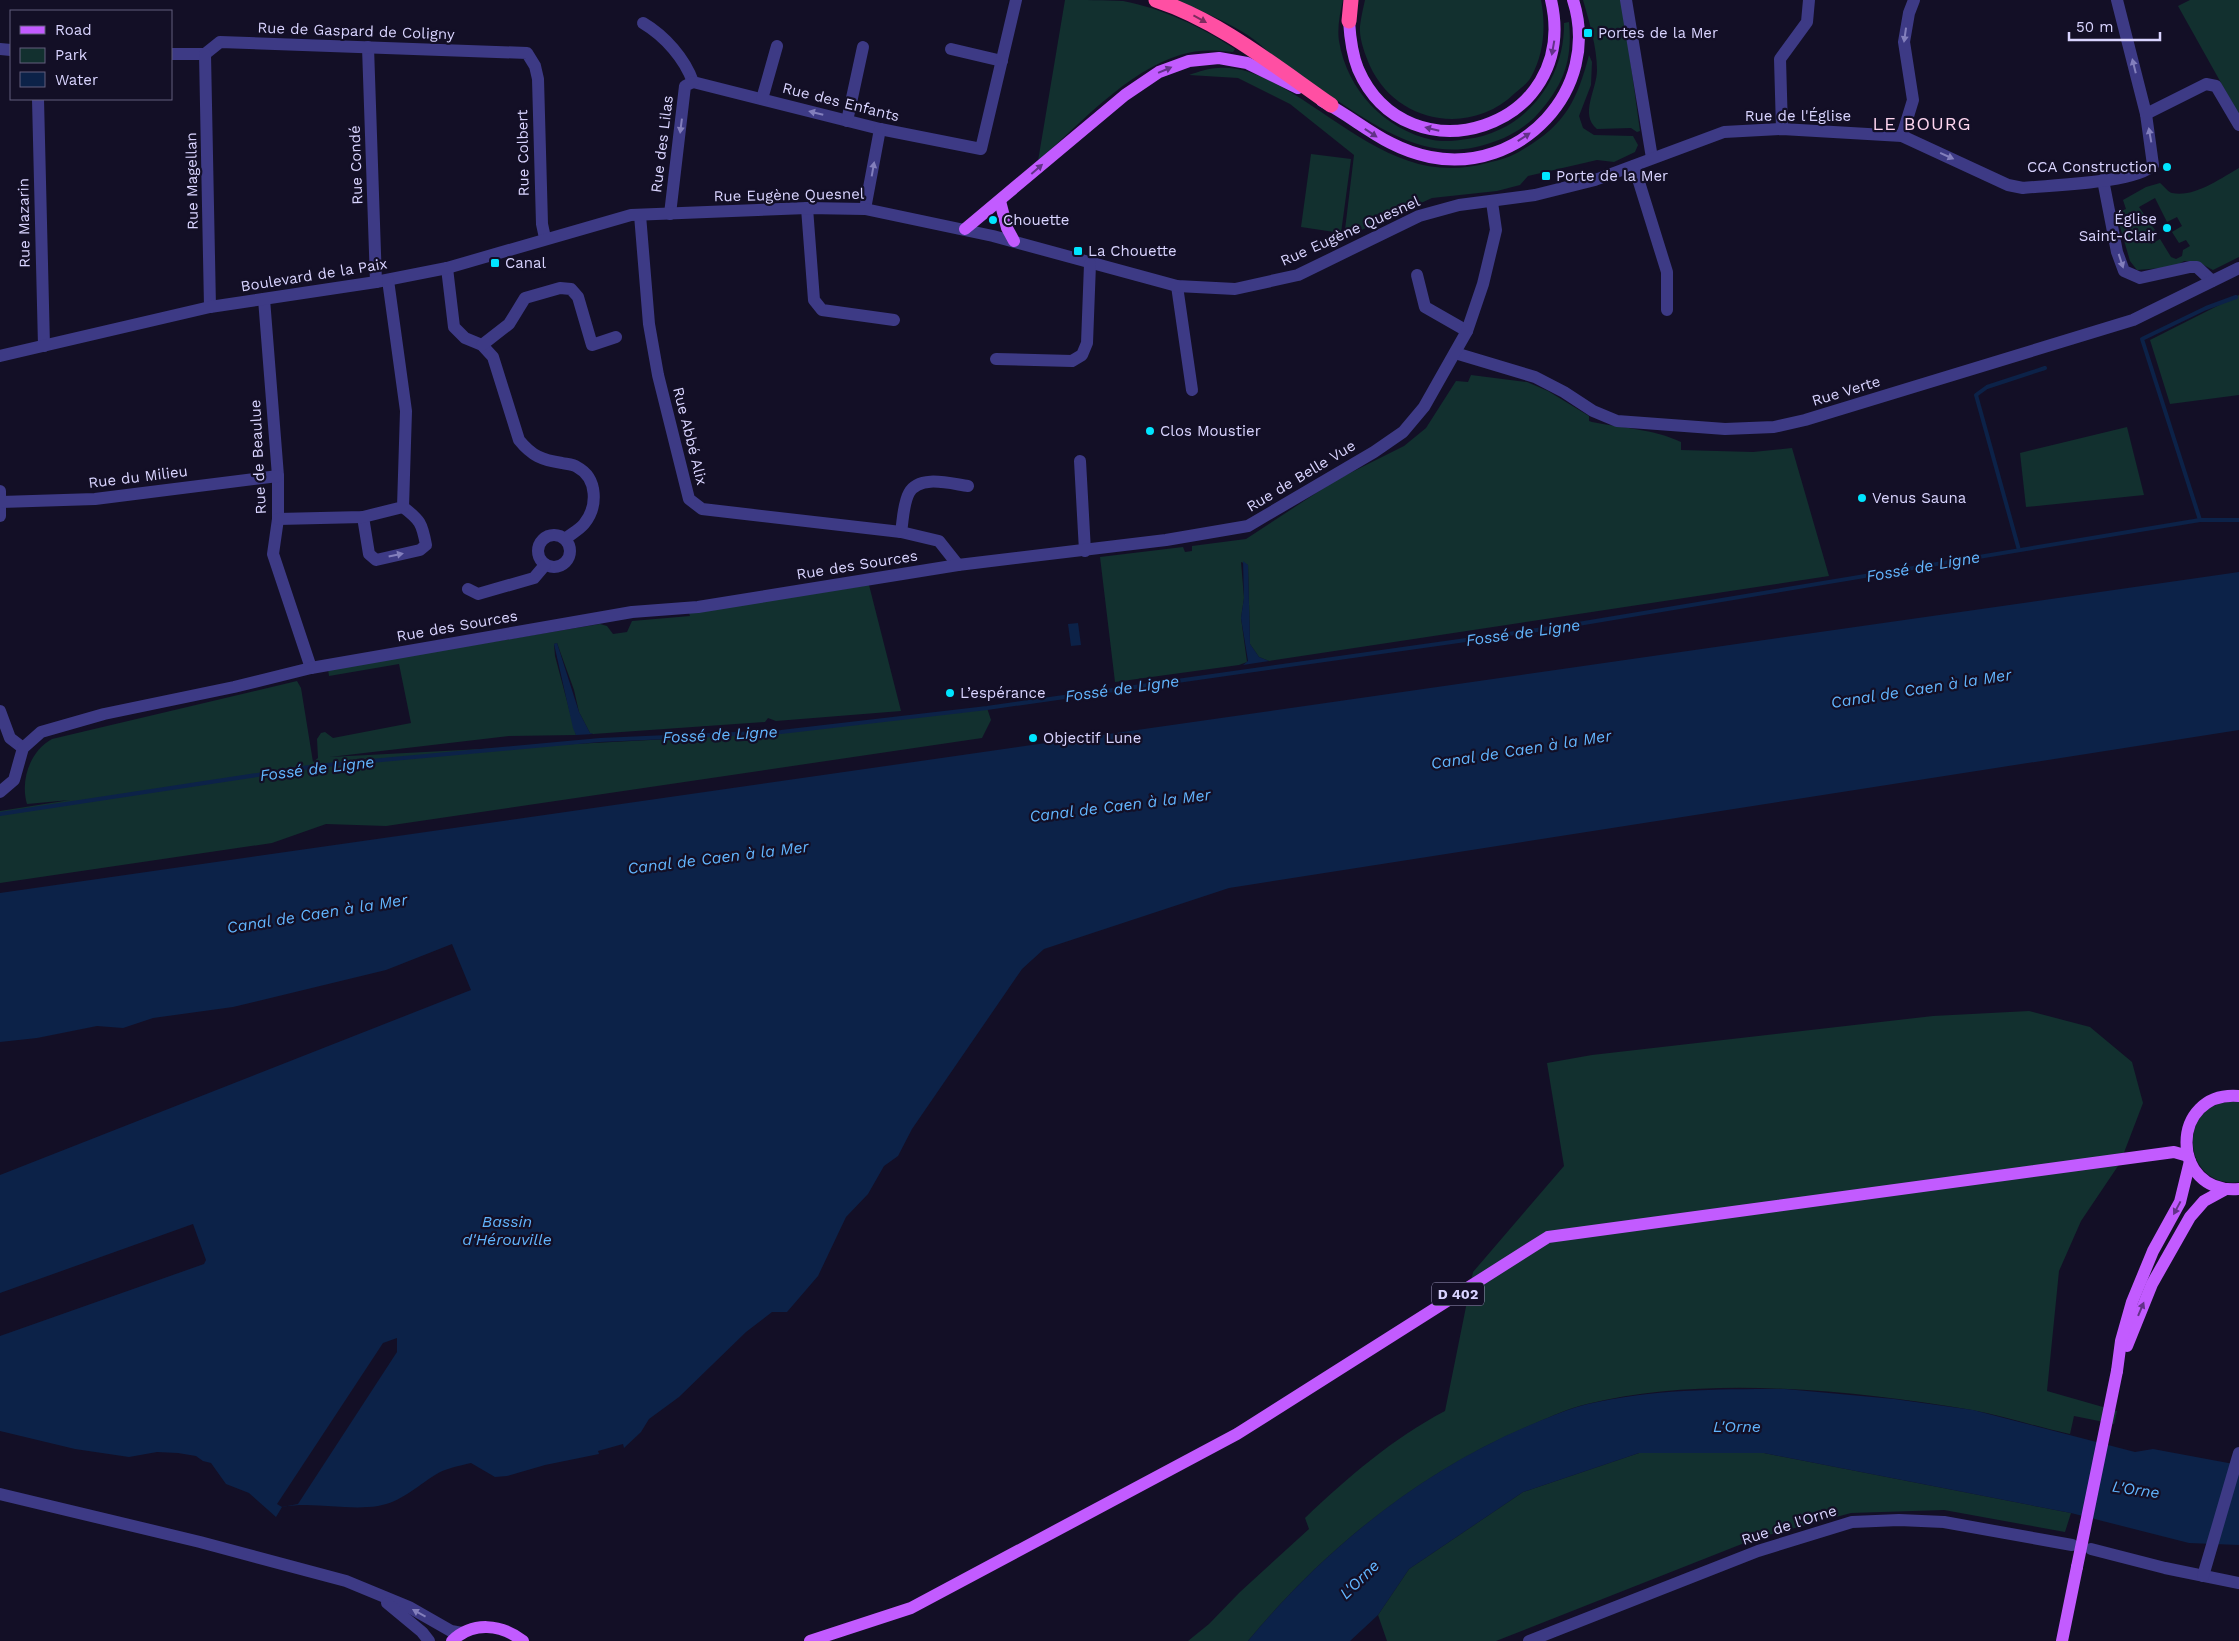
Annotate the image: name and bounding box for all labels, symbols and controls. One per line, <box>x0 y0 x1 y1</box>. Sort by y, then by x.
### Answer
legend <box>10 10 172 100</box>
scale bar <box>2069 10 2160 42</box>
one-way arrow <box>1194 15 1207 24</box>
text: 50 m <box>2076 18 2113 36</box>
street label: Rue de Gaspard de Coligny <box>257 19 455 43</box>
text: Road <box>55 21 92 39</box>
place label: Portes de la Mer <box>1598 24 1718 42</box>
marker: Portes de la Mer <box>1582 27 1594 39</box>
one-way arrow <box>1901 27 1909 43</box>
one-way arrow <box>1548 41 1556 57</box>
text: Park <box>55 46 88 64</box>
one-way arrow <box>2130 59 2138 74</box>
one-way arrow <box>1157 65 1172 73</box>
text: Water <box>55 71 98 89</box>
street label: Rue des Enfants <box>781 79 901 125</box>
street label: Rue des Lilas <box>647 94 677 194</box>
street label: Rue de l'Église <box>1745 107 1851 125</box>
street label: Rue Colbert <box>513 109 533 197</box>
one-way arrow <box>808 109 823 117</box>
district label: LE BOURG <box>1872 113 1972 134</box>
one-way arrow <box>676 118 684 134</box>
street label: Rue Condé <box>346 125 366 205</box>
one-way arrow <box>1424 125 1439 133</box>
one-way arrow <box>2145 127 2153 143</box>
one-way arrow <box>1365 128 1378 138</box>
street label: Rue Magellan <box>182 132 202 230</box>
one-way arrow <box>1518 133 1531 142</box>
one-way arrow <box>1940 153 1954 161</box>
place label: CCA Construction <box>2027 158 2157 176</box>
one-way arrow <box>869 160 877 176</box>
marker: CCA Construction <box>2161 161 2173 173</box>
one-way arrow <box>1030 163 1042 175</box>
place label: Porte de la Mer <box>1556 167 1668 185</box>
marker: Porte de la Mer <box>1540 170 1552 182</box>
street label: Rue Mazarin <box>14 178 34 268</box>
street label: Rue Eugène Quesnel <box>714 185 865 205</box>
street label: Rue Eugène Quesnel <box>1278 192 1423 270</box>
place label: Église Saint-Clair <box>2079 210 2157 245</box>
place label: Chouette <box>1003 211 1070 229</box>
marker: Chouette <box>987 214 999 226</box>
marker: Église Saint-Clair <box>2161 222 2173 234</box>
place label: La Chouette <box>1088 242 1177 260</box>
marker: La Chouette <box>1072 245 1084 257</box>
place label: Canal <box>505 254 547 272</box>
one-way arrow <box>2117 254 2125 269</box>
street label: Boulevard de la Paix <box>239 255 389 295</box>
marker: Canal <box>489 257 501 269</box>
street label: Rue Verte <box>1810 372 1882 410</box>
street label: Rue Abbé Alix <box>669 385 711 487</box>
street label: Rue de Beaulue <box>246 399 270 515</box>
place label: Clos Moustier <box>1160 422 1261 440</box>
marker: Clos Moustier <box>1144 425 1156 437</box>
street label: Rue de Belle Vue <box>1243 436 1359 516</box>
street label: Rue du Milieu <box>87 462 189 492</box>
place label: Venus Sauna <box>1872 489 1967 507</box>
marker: Venus Sauna <box>1856 492 1868 504</box>
street label: Rue des Sources <box>795 547 919 583</box>
water label: Fossé de Ligne <box>1865 547 1981 586</box>
one-way arrow <box>388 551 403 559</box>
street label: Rue des Sources <box>395 606 519 646</box>
water label: Fossé de Ligne <box>1465 615 1581 650</box>
water label: Canal de Caen à la Mer <box>1829 665 2013 712</box>
water label: Fossé de Ligne <box>1064 671 1180 706</box>
place label: L’espérance <box>960 684 1046 702</box>
marker: L’espérance <box>944 687 956 699</box>
water label: Fossé de Ligne <box>662 722 778 747</box>
water label: Canal de Caen à la Mer <box>1429 726 1613 773</box>
place label: Objectif Lune <box>1043 729 1141 747</box>
marker: Objectif Lune <box>1027 732 1039 744</box>
water label: Fossé de Ligne <box>259 752 375 785</box>
water label: Canal de Caen à la Mer <box>1028 785 1213 826</box>
water label: Canal de Caen à la Mer <box>626 837 811 878</box>
water label: Canal de Caen à la Mer <box>225 890 409 937</box>
one-way arrow <box>2173 1200 2181 1215</box>
water label: Bassin d'Hérouville <box>462 1212 552 1249</box>
road number: D 402 <box>1432 1282 1484 1306</box>
one-way arrow <box>2138 1302 2146 1317</box>
water label: L'Orne <box>1713 1417 1761 1436</box>
water label: L'Orne <box>2111 1477 2161 1502</box>
street label: Rue de l'Orne <box>1739 1501 1839 1549</box>
water label: L'Orne <box>1336 1556 1383 1603</box>
one-way arrow <box>412 1609 427 1617</box>

